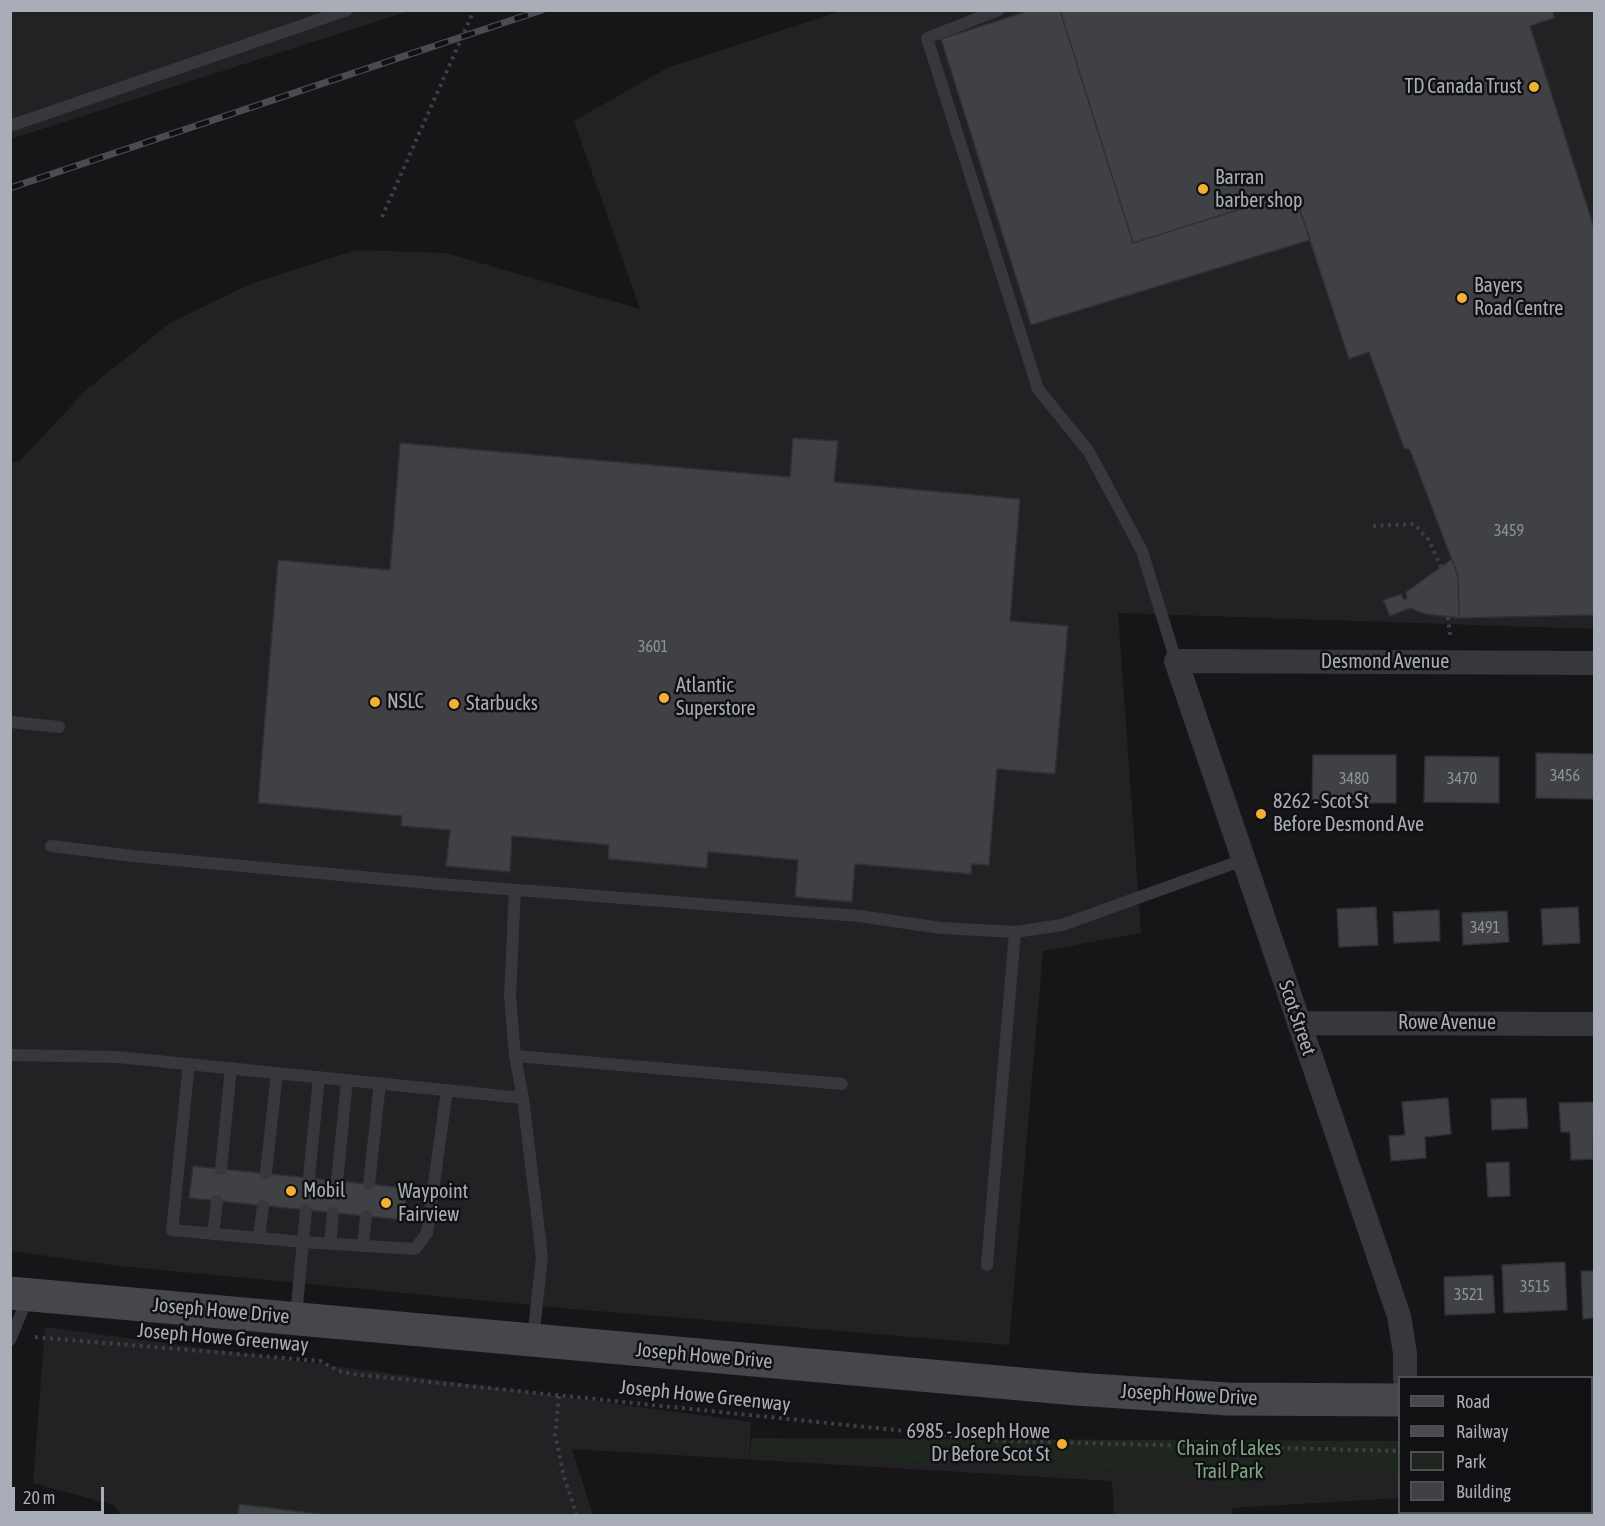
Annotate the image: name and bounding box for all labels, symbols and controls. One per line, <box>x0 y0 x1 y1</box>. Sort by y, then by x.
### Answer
place label: TD Canada Trust <box>1405 75 1522 99</box>
marker: TD Canada Trust <box>1527 80 1541 94</box>
place label: Barran barber shop <box>1215 166 1303 213</box>
marker: Barran barber shop <box>1196 182 1210 196</box>
place label: Bayers Road Centre <box>1474 274 1563 321</box>
marker: Bayers Road Centre <box>1455 291 1469 305</box>
house number: 3459 <box>1494 521 1524 541</box>
house number: 3601 <box>638 637 668 657</box>
street label: Desmond Avenue <box>1321 650 1449 674</box>
place label: Atlantic Superstore <box>676 674 756 721</box>
place label: NSLC <box>387 690 424 714</box>
marker: Atlantic Superstore <box>657 691 671 705</box>
place label: Starbucks <box>466 692 538 716</box>
marker: NSLC <box>368 695 382 709</box>
marker: Starbucks <box>447 697 461 711</box>
house number: 3456 <box>1550 766 1580 786</box>
house number: 3480 <box>1339 769 1369 789</box>
house number: 3470 <box>1447 769 1477 789</box>
place label: 8262 - Scot St Before Desmond Ave <box>1273 790 1424 837</box>
marker: 8262 - Scot St Before Desmond Ave <box>1254 807 1268 821</box>
house number: 3491 <box>1470 918 1500 938</box>
street label: Scot Street <box>1273 977 1321 1059</box>
street label: Rowe Avenue <box>1398 1011 1496 1035</box>
place label: Mobil <box>303 1179 345 1203</box>
place label: Waypoint Fairview <box>398 1180 468 1227</box>
marker: Mobil <box>284 1184 298 1198</box>
marker: Waypoint Fairview <box>379 1196 393 1210</box>
house number: 3515 <box>1520 1277 1550 1297</box>
house number: 3521 <box>1454 1285 1484 1305</box>
street label: Joseph Howe Drive <box>152 1293 290 1329</box>
street label: Joseph Howe Greenway <box>136 1319 310 1357</box>
street label: Joseph Howe Drive <box>635 1338 773 1374</box>
street label: Joseph Howe Greenway <box>618 1375 792 1417</box>
legend <box>1398 1376 1593 1514</box>
street label: Joseph Howe Drive <box>1120 1379 1258 1411</box>
text: Road <box>1456 1391 1490 1412</box>
place label: 6985 - Joseph Howe Dr Before Scot St <box>906 1420 1050 1467</box>
text: Railway <box>1456 1421 1508 1442</box>
marker: 6985 - Joseph Howe Dr Before Scot St <box>1055 1437 1069 1451</box>
park label: Chain of Lakes Trail Park <box>1177 1437 1281 1484</box>
text: Park <box>1456 1451 1486 1472</box>
scale bar <box>15 1475 106 1513</box>
text: Building <box>1456 1481 1511 1502</box>
text: 20 m <box>23 1487 55 1508</box>

